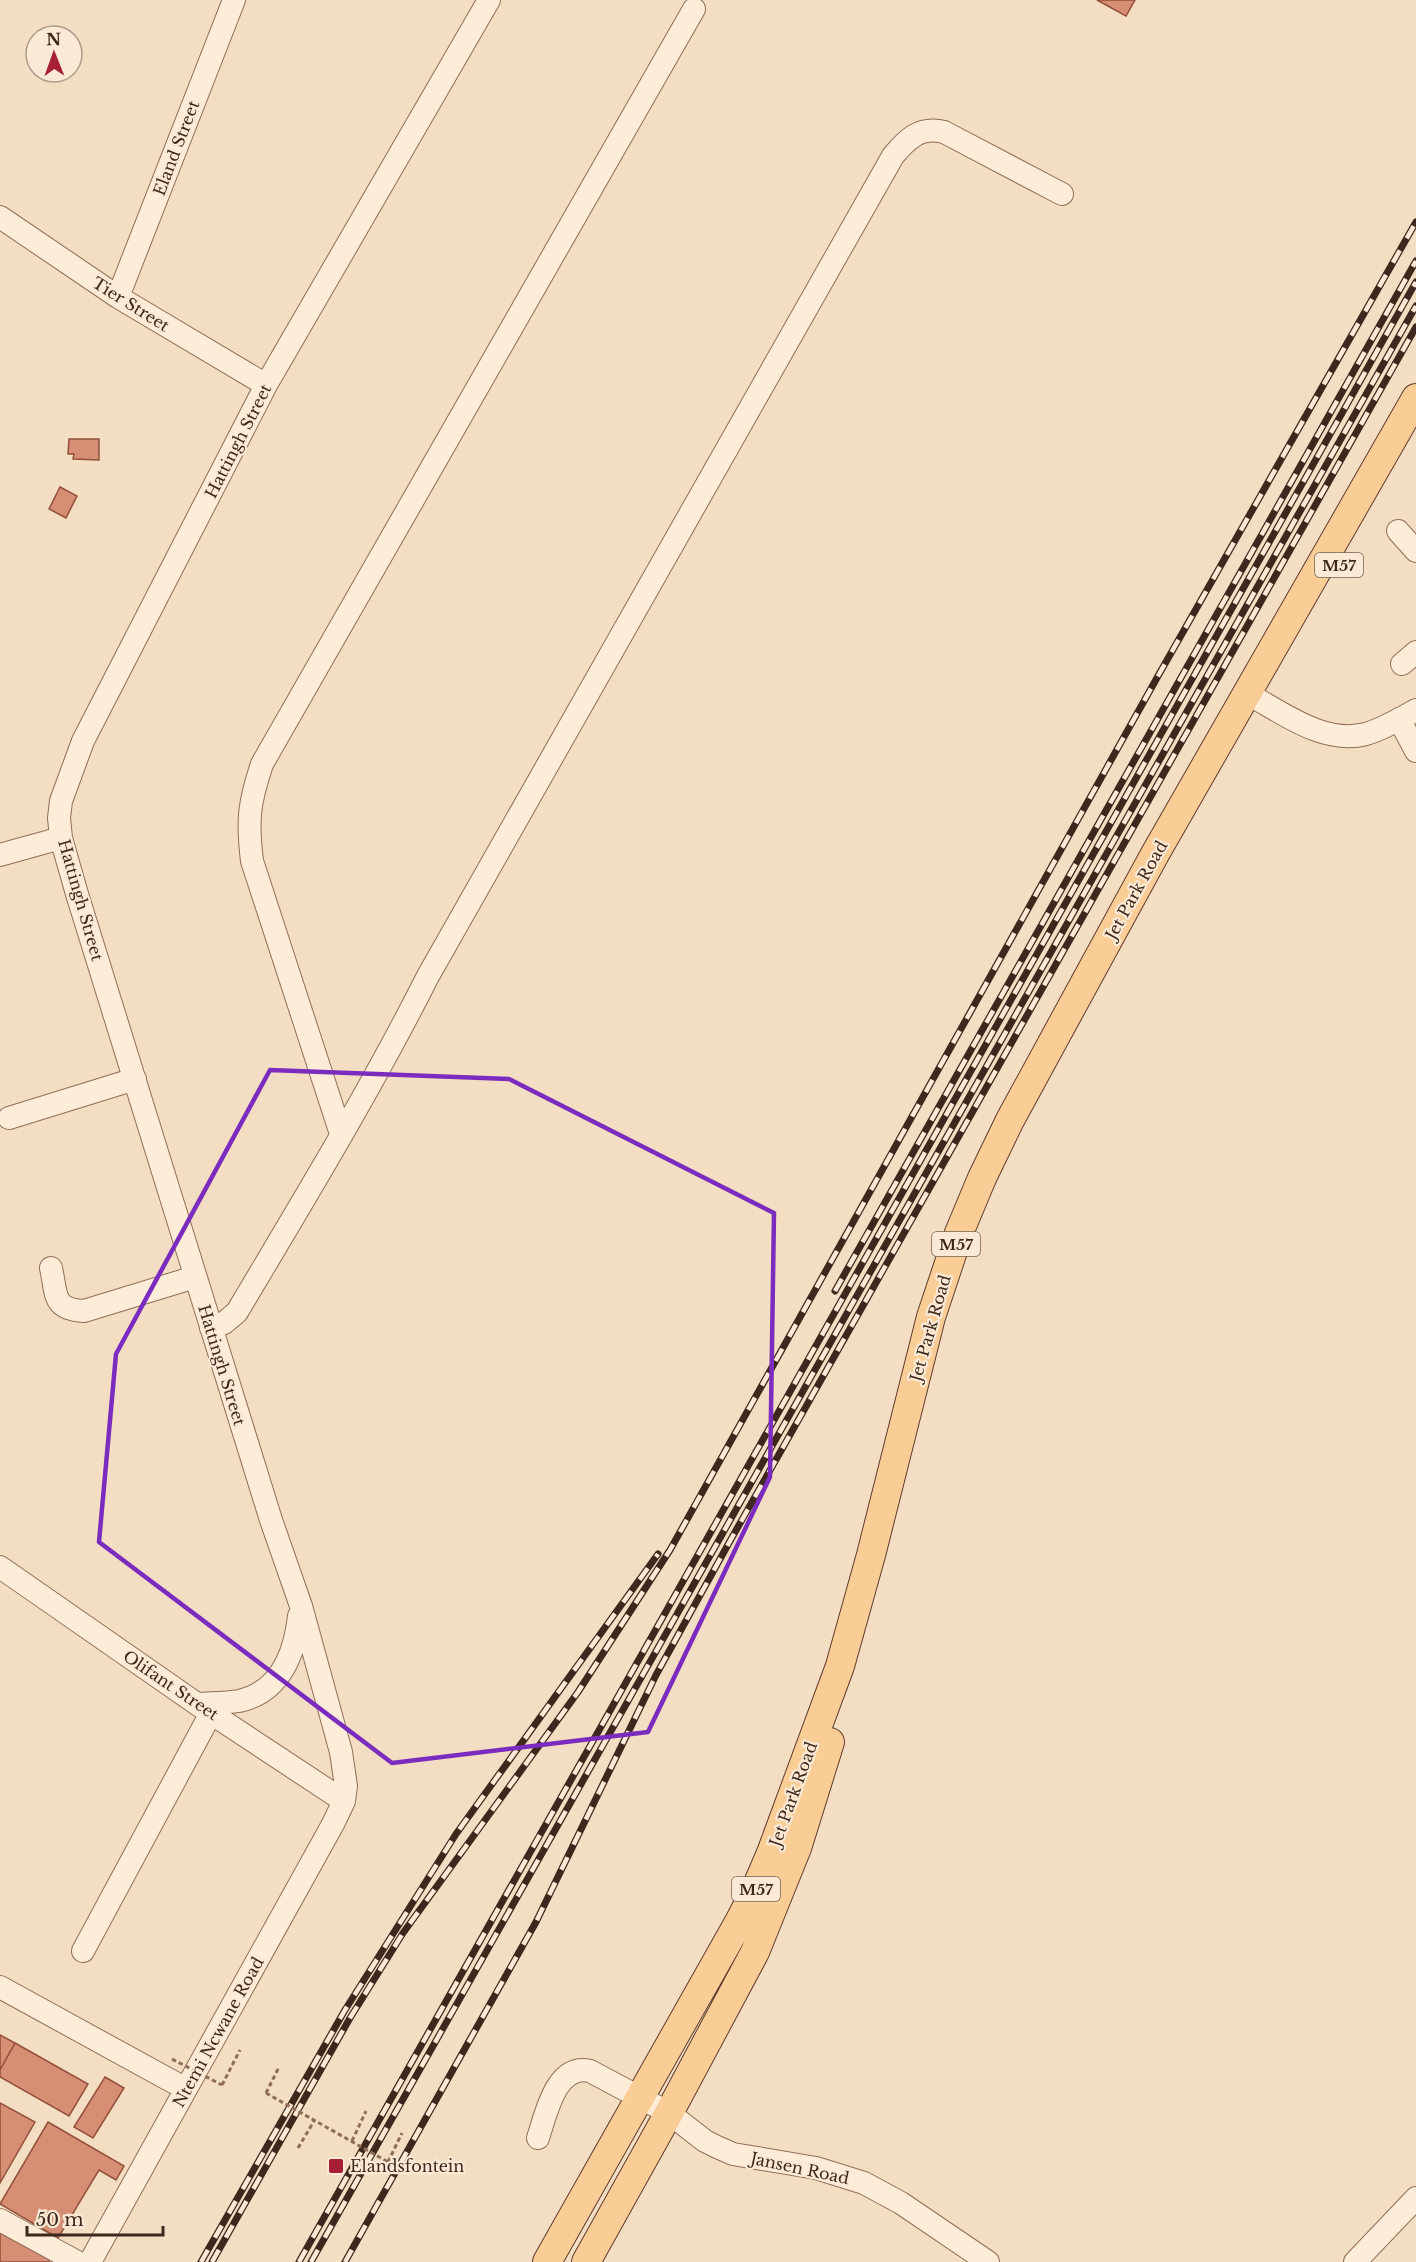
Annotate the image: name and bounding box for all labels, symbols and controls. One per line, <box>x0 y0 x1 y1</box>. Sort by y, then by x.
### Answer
north arrow <box>24 24 84 84</box>
text: N <box>46 29 61 49</box>
street label: Eland Street <box>149 98 203 198</box>
street label: Tier Street <box>89 272 173 336</box>
street label: Hattingh Street <box>201 381 275 501</box>
road number: M57 <box>1315 553 1363 577</box>
street label: Hattingh Street <box>54 837 108 963</box>
street label: Jet Park Road <box>1100 837 1171 945</box>
road number: M57 <box>932 1232 980 1256</box>
street label: Jet Park Road <box>905 1272 955 1385</box>
street label: Hattingh Street <box>194 1302 250 1428</box>
street label: Olifant Street <box>119 1646 223 1724</box>
street label: Jet Park Road <box>764 1739 821 1851</box>
road number: M57 <box>732 1877 780 1901</box>
street label: Ntemi Ncwane Road <box>168 1953 268 2111</box>
street label: Jansen Road <box>747 2147 851 2188</box>
place label: Elandsfontein <box>350 2156 464 2176</box>
marker: Elandsfontein <box>327 2157 345 2175</box>
scale bar <box>27 2199 164 2237</box>
text: 50 m <box>36 2209 84 2231</box>

